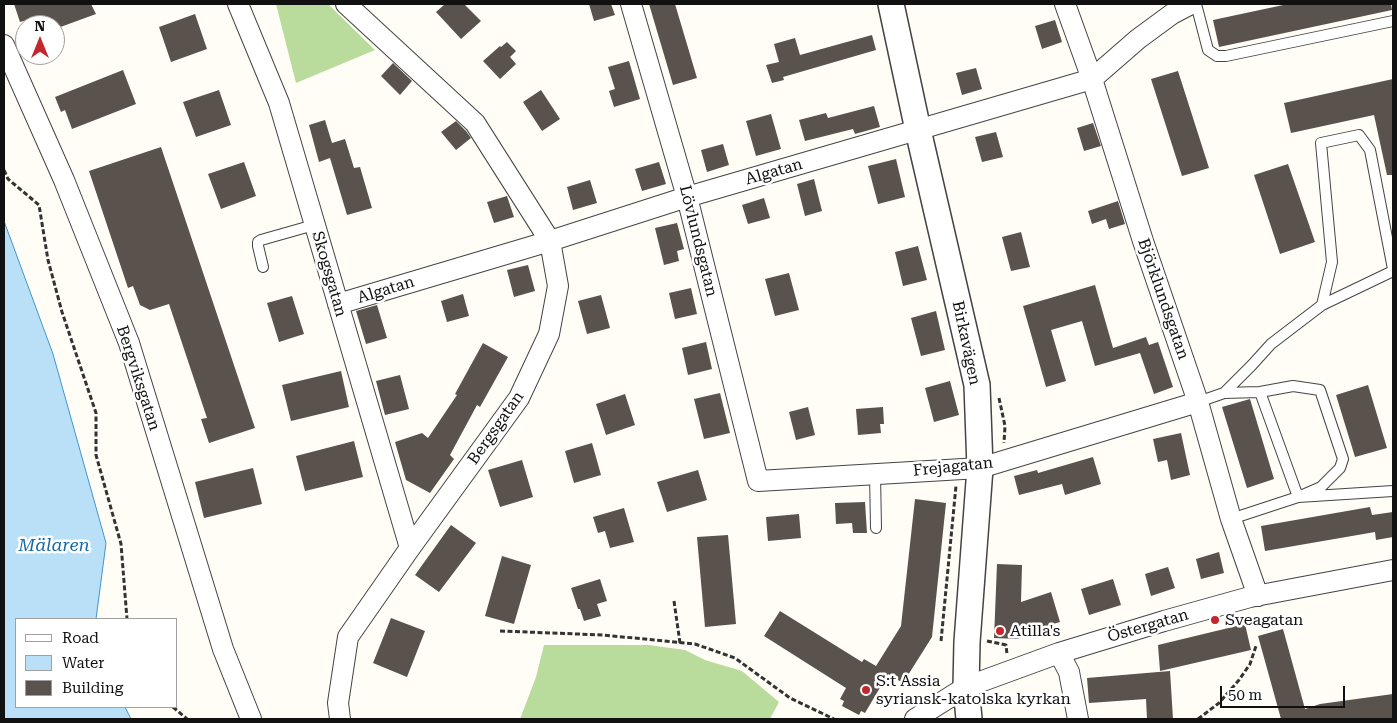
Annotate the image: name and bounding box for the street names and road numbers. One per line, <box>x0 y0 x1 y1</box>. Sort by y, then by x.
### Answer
street label: Algatan <box>743 155 805 189</box>
street label: Lövlundsgatan <box>675 183 721 299</box>
street label: Skogsgatan <box>308 229 350 319</box>
street label: Björklundsgatan <box>1133 236 1193 362</box>
street label: Algatan <box>355 272 417 308</box>
street label: Birkavägen <box>948 299 984 387</box>
street label: Bergviksgatan <box>112 323 164 433</box>
street label: Bergsgatan <box>464 388 528 468</box>
street label: Frejagatan <box>912 453 994 481</box>
street label: Östergatan <box>1105 605 1191 647</box>

